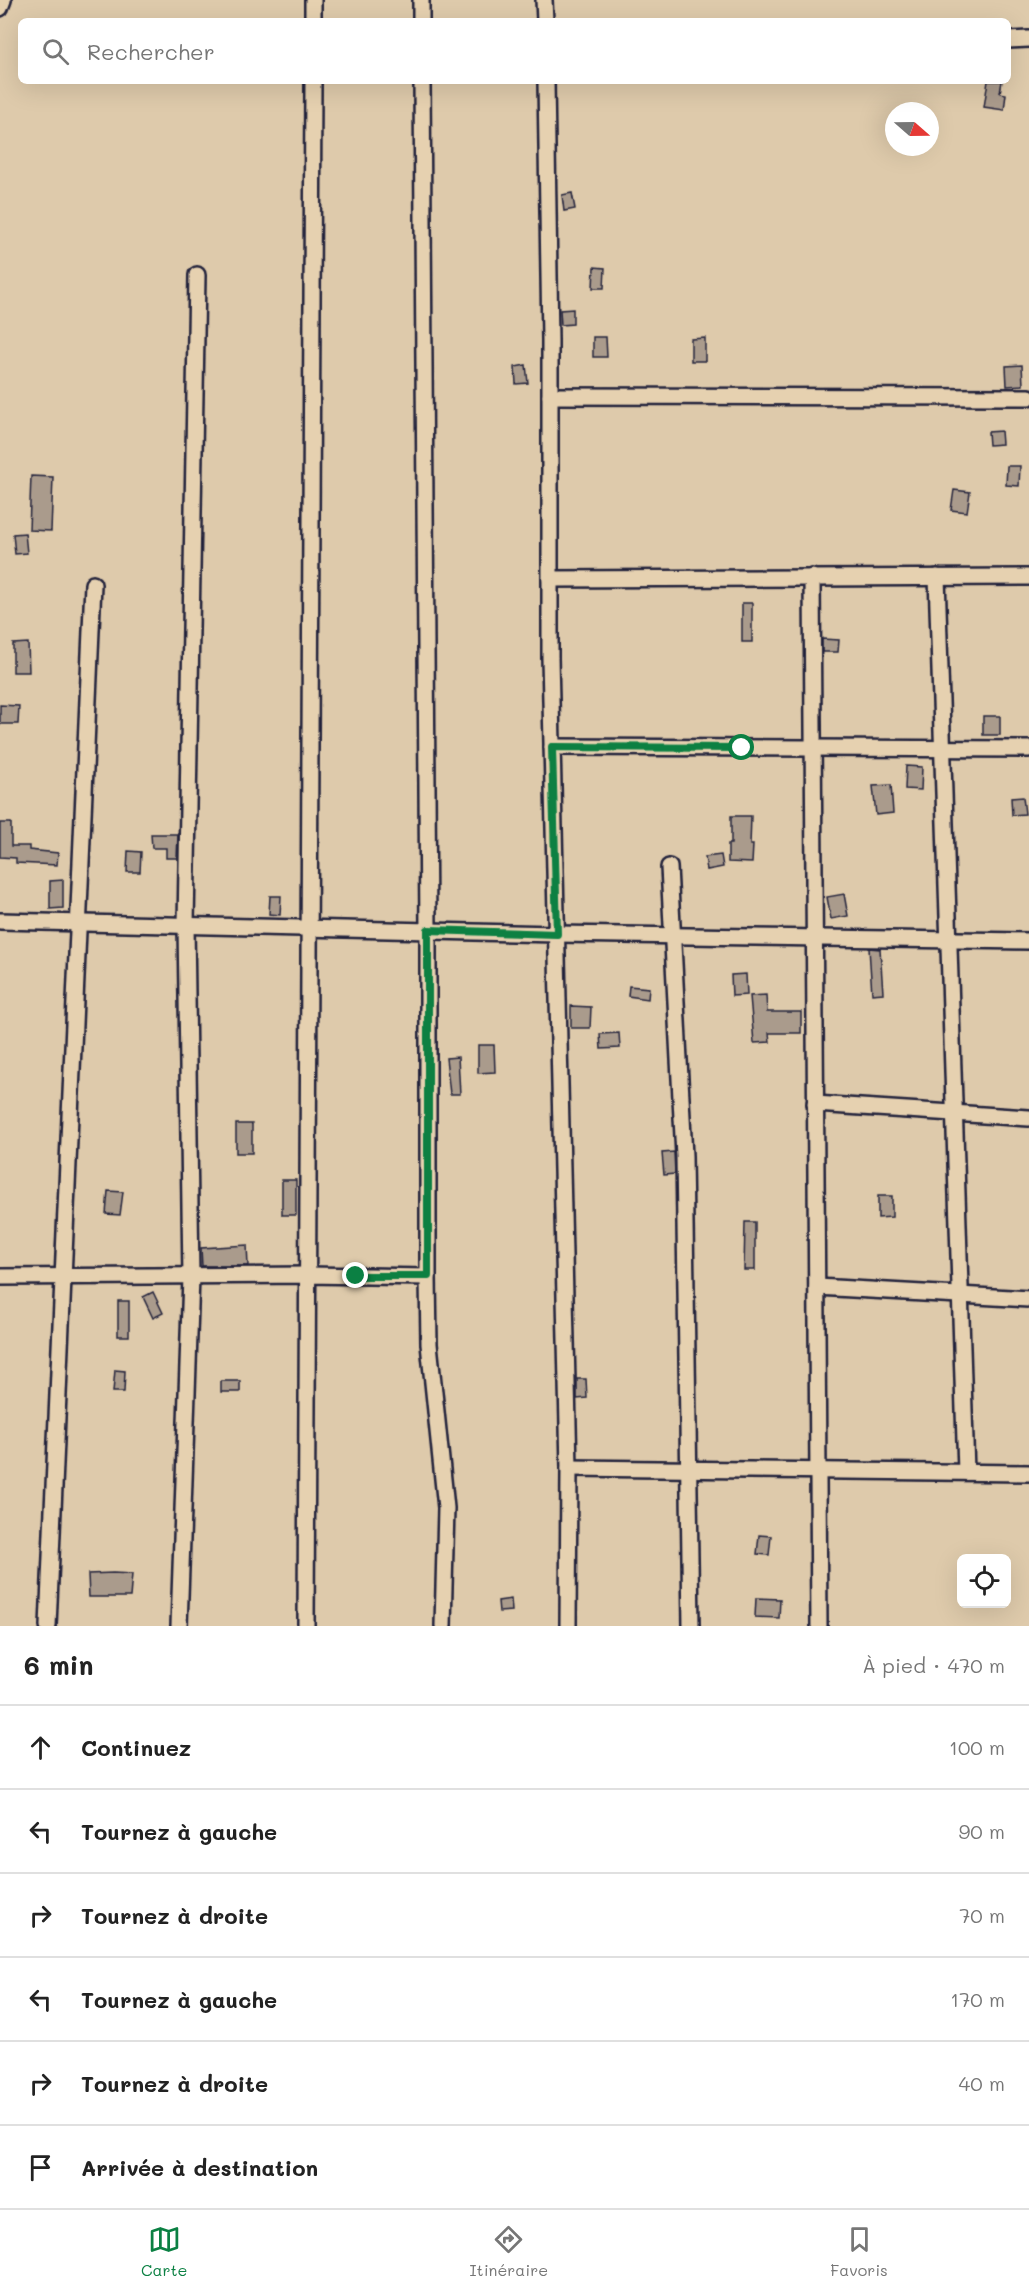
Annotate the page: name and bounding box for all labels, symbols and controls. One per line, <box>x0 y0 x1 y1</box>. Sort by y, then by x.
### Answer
search box <box>18 18 1011 84</box>
icon: search <box>39 35 72 68</box>
text: Rechercher <box>87 37 215 66</box>
north arrow <box>885 102 939 156</box>
route start <box>728 734 754 760</box>
route end <box>342 1262 368 1288</box>
map controls <box>957 1554 1011 1608</box>
button: locate <box>957 1554 1011 1608</box>
text: 6 min <box>24 1648 93 1682</box>
text: À pied · 470 m <box>862 1652 1005 1678</box>
icon: ahead <box>24 1731 57 1764</box>
text: Continuez <box>81 1733 191 1762</box>
text: 100 m <box>949 1734 1005 1760</box>
icon: left <box>24 1815 57 1848</box>
text: Tournez à gauche <box>81 1817 277 1846</box>
text: 90 m <box>959 1818 1005 1844</box>
icon: right <box>24 1899 57 1932</box>
text: Tournez à droite <box>81 1901 268 1930</box>
text: 70 m <box>959 1902 1005 1928</box>
icon: left <box>24 1983 57 2016</box>
text: Tournez à gauche <box>81 1985 277 2014</box>
text: 170 m <box>950 1986 1005 2012</box>
icon: right <box>24 2067 57 2100</box>
text: Tournez à droite <box>81 2069 268 2098</box>
text: 40 m <box>959 2070 1005 2096</box>
icon: arrive <box>24 2151 57 2184</box>
text: Arrivée à destination <box>81 2153 318 2182</box>
tab: Carte <box>141 2223 187 2280</box>
tab: Itinéraire <box>470 2223 548 2280</box>
tab: Favoris <box>830 2223 888 2280</box>

